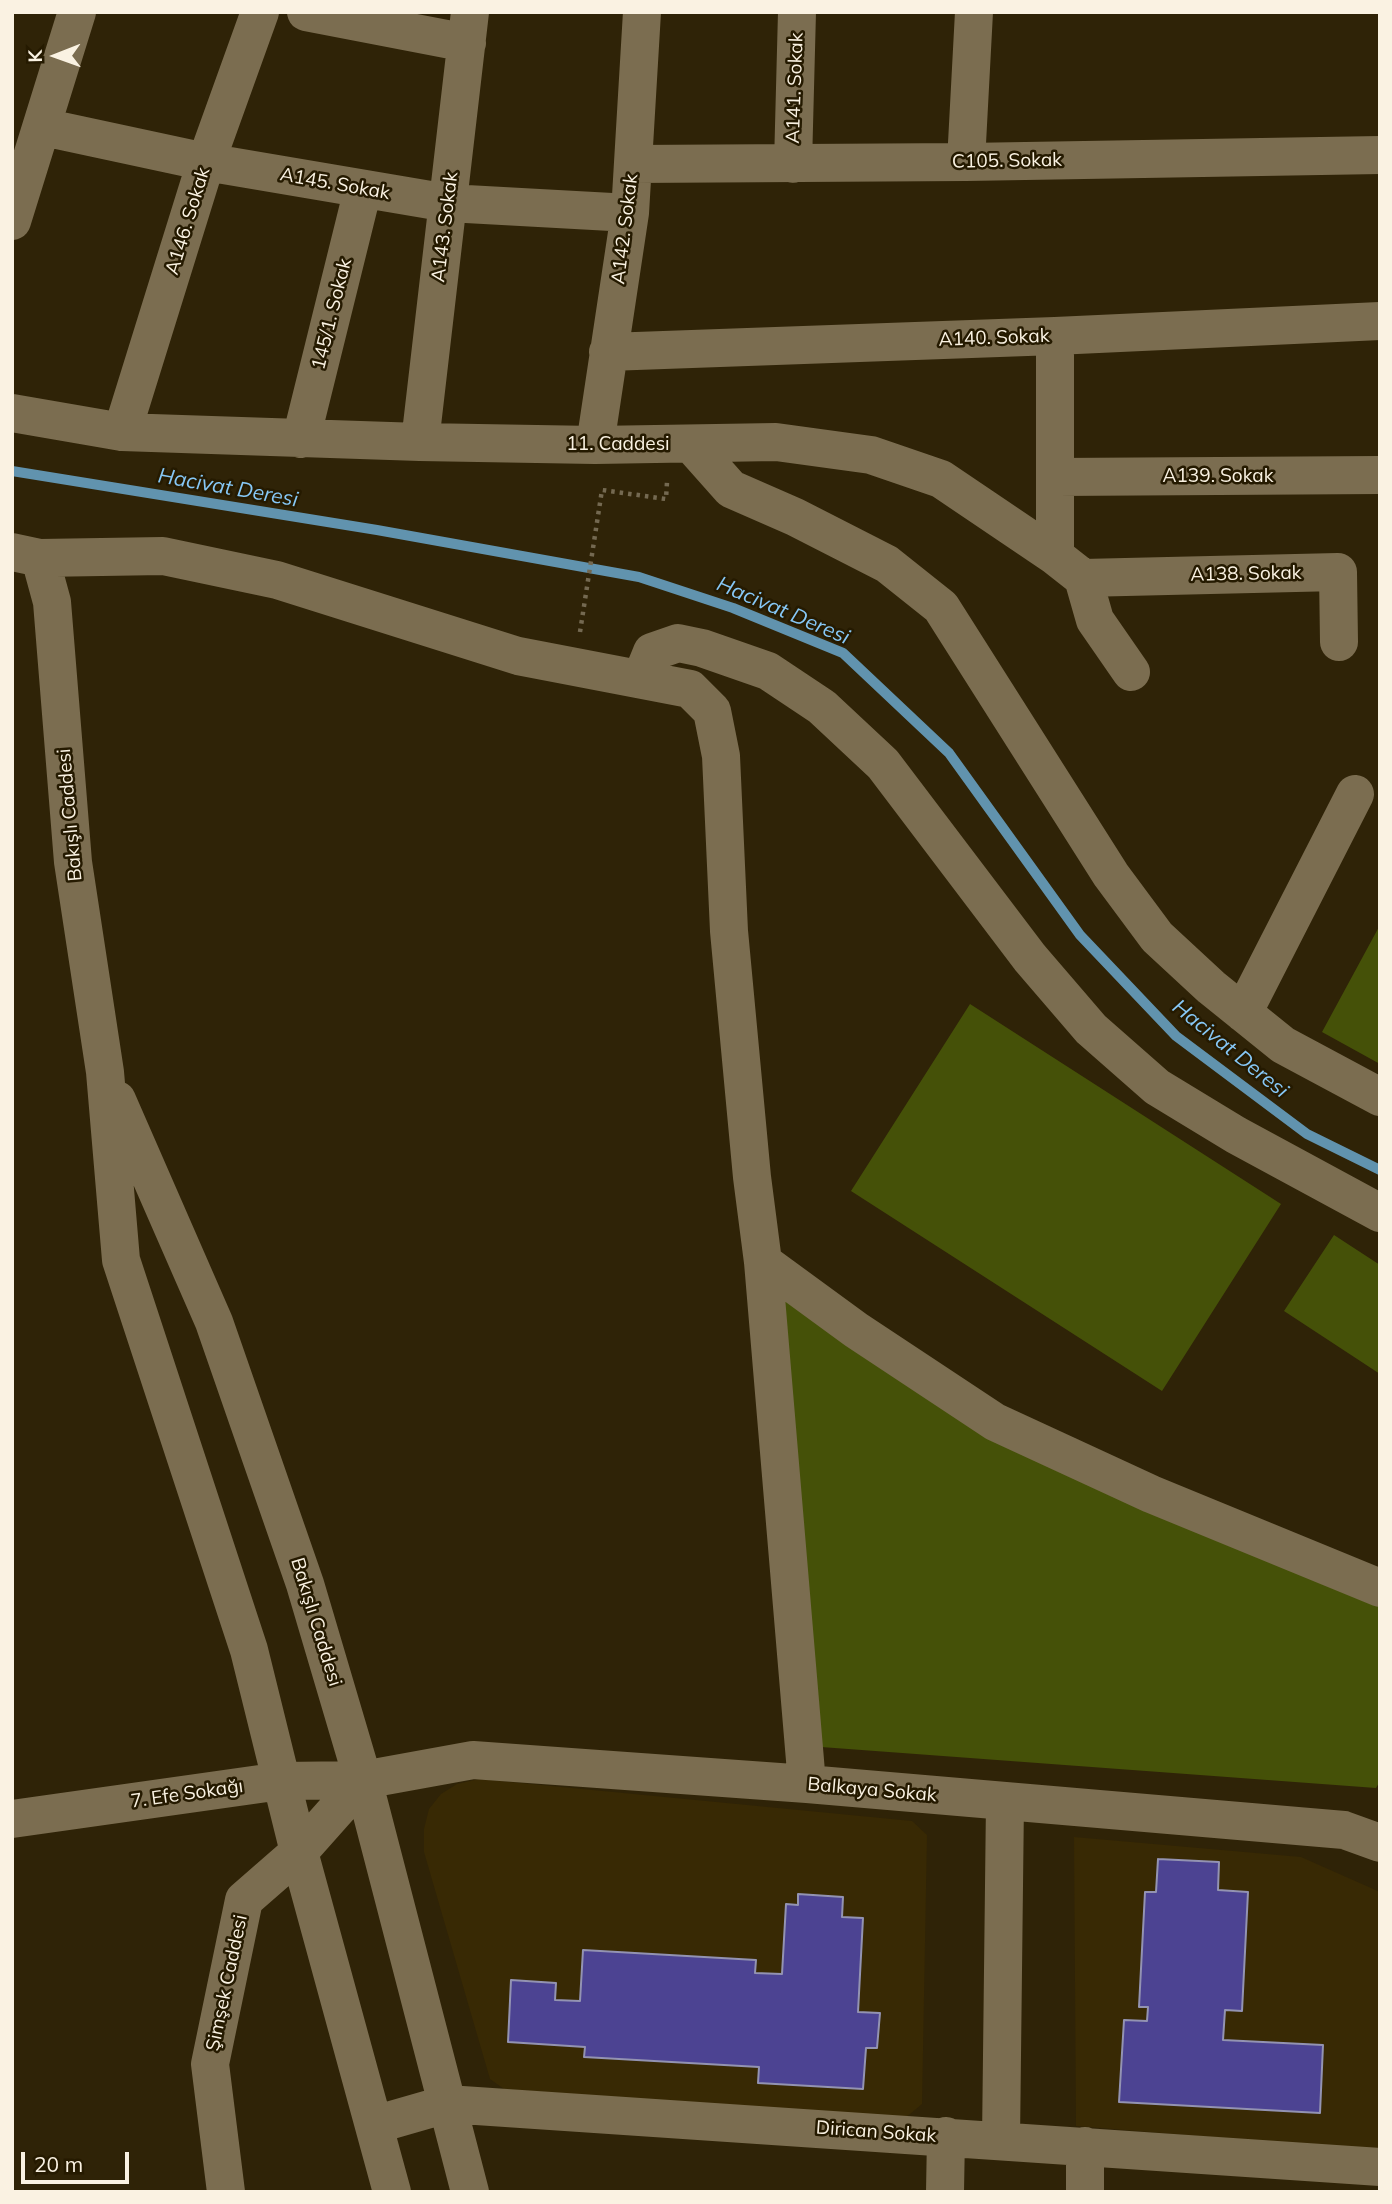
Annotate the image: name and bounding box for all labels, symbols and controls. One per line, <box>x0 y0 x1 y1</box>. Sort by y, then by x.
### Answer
north arrow <box>21 21 91 91</box>
street label: A141. Sokak <box>782 32 808 144</box>
text: K <box>23 50 47 63</box>
street label: C105. Sokak <box>952 149 1062 173</box>
street label: A145. Sokak <box>278 163 392 205</box>
street label: A146. Sokak <box>161 165 215 277</box>
street label: A143. Sokak <box>427 171 463 283</box>
street label: A142. Sokak <box>607 173 643 285</box>
street label: 145/1. Sokak <box>307 256 357 372</box>
street label: A140. Sokak <box>938 325 1050 351</box>
street label: 11. Caddesi <box>566 433 670 455</box>
water label: Hacivat Deresi <box>156 463 300 513</box>
street label: A139. Sokak <box>1162 465 1274 487</box>
street label: A138. Sokak <box>1190 562 1302 586</box>
water label: Hacivat Deresi <box>713 572 853 650</box>
street label: Bakışlı Caddesi <box>53 748 87 882</box>
water label: Hacivat Deresi <box>1167 995 1293 1103</box>
street label: Bakışlı Caddesi <box>286 1555 346 1689</box>
street label: Balkaya Sokak <box>806 1773 938 1807</box>
street label: 7. Efe Sokağı <box>129 1775 245 1813</box>
street label: Şimşek Caddesi <box>201 1913 253 2053</box>
street label: Dirican Sokak <box>815 2116 937 2148</box>
scale bar <box>24 2138 133 2182</box>
text: 20 m <box>34 2151 83 2177</box>

